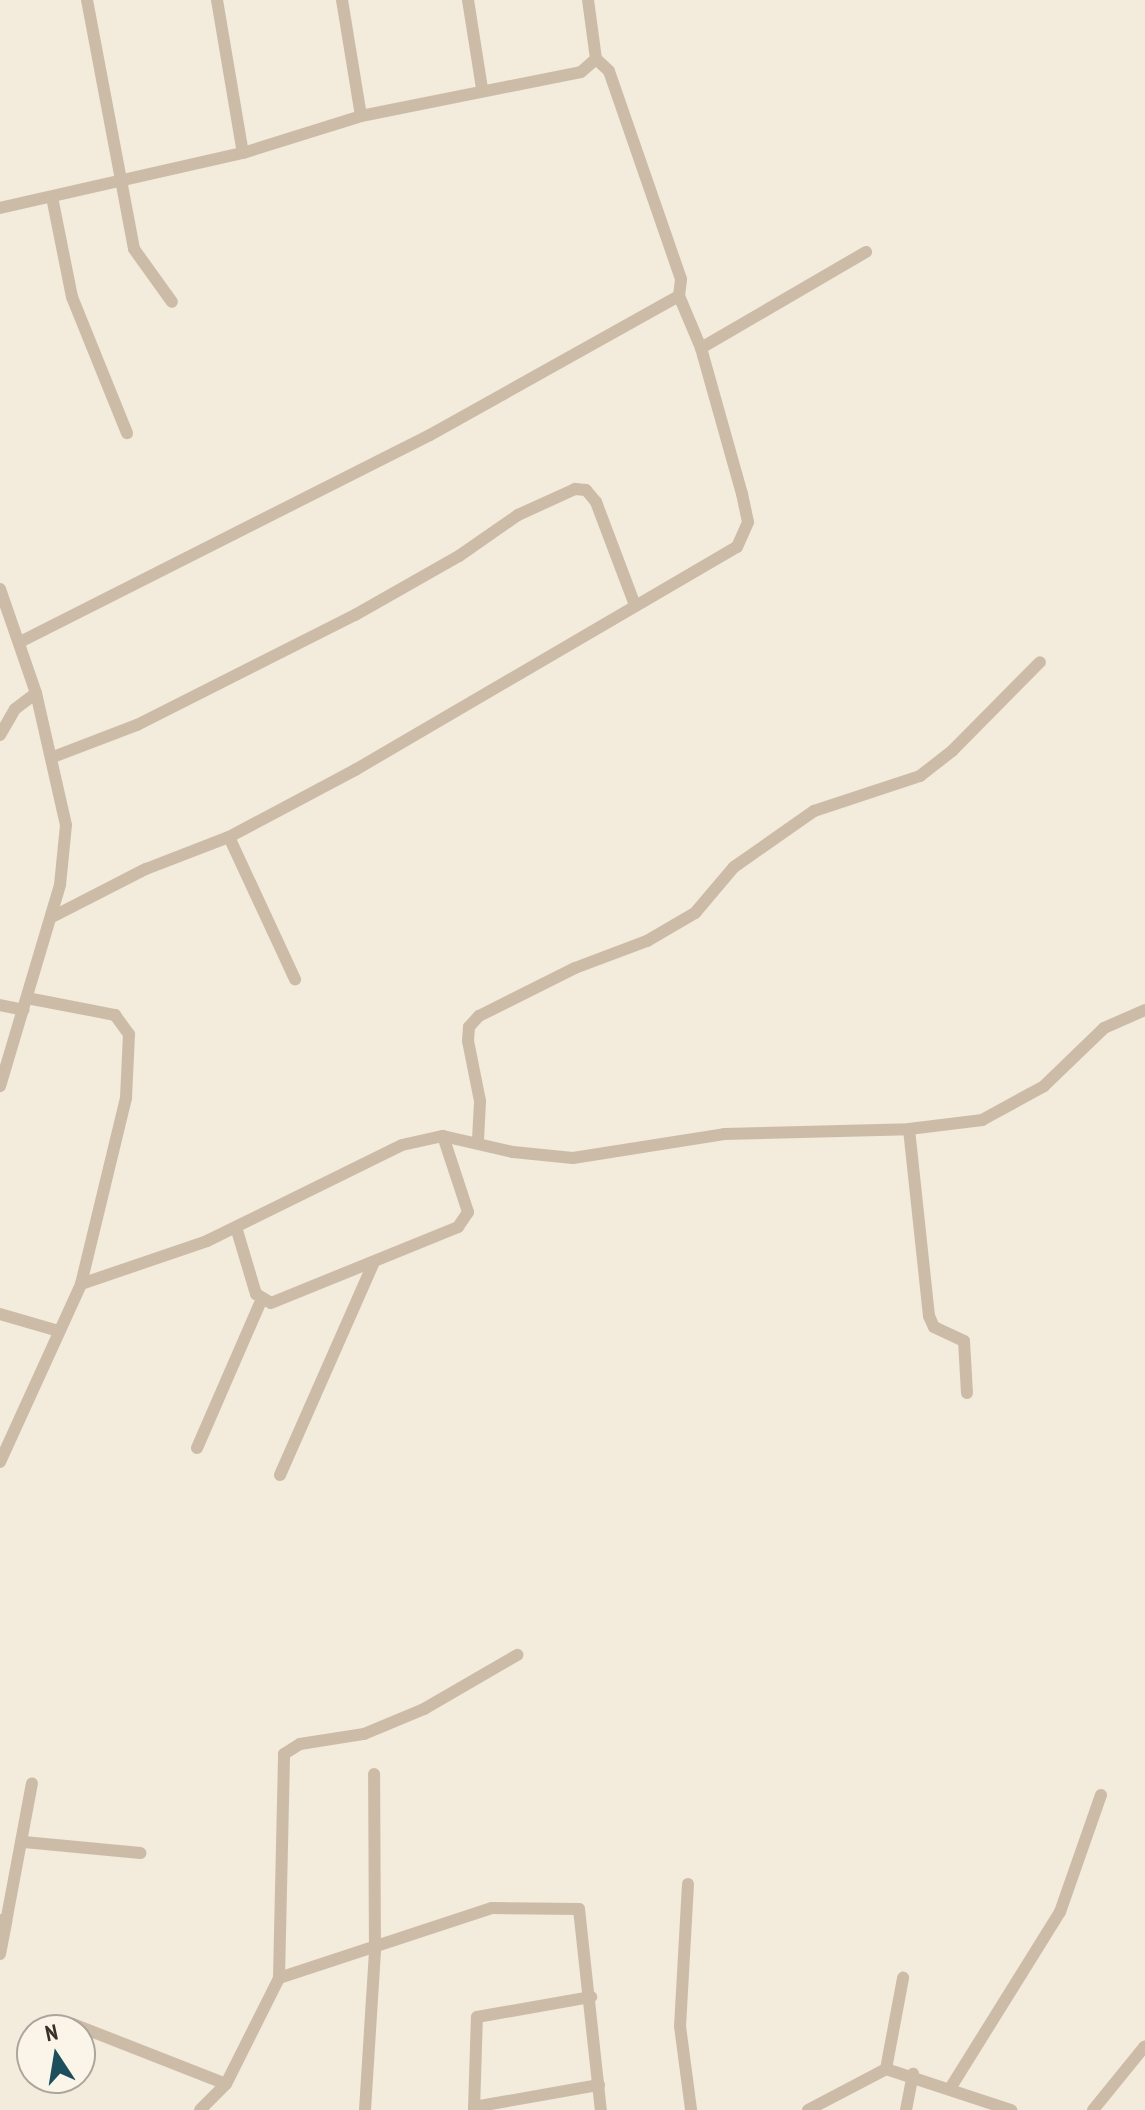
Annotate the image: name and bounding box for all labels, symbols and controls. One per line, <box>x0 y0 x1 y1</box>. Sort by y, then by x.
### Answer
north arrow <box>16 2014 96 2094</box>
text: N <box>43 2018 60 2047</box>

